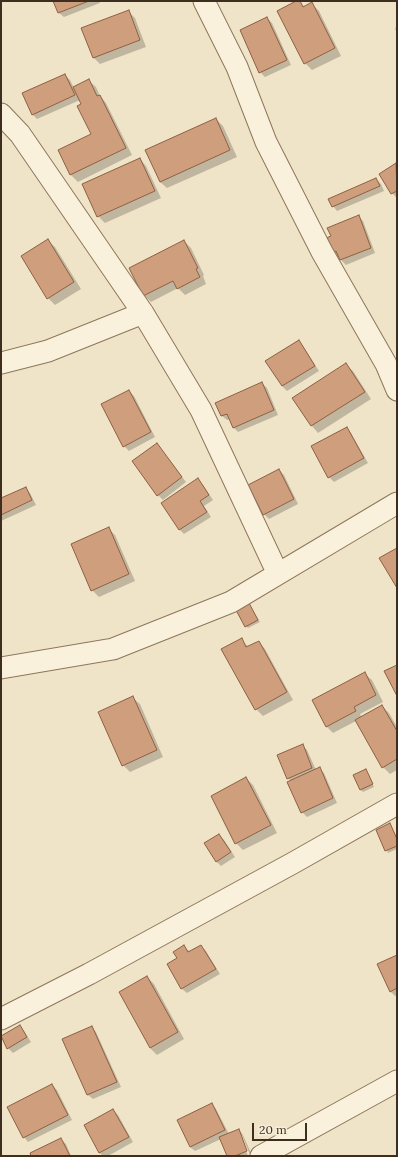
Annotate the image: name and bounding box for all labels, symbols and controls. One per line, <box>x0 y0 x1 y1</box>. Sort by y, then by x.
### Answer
scale bar <box>254 1115 309 1141</box>
text: 20 m <box>259 1122 287 1137</box>

